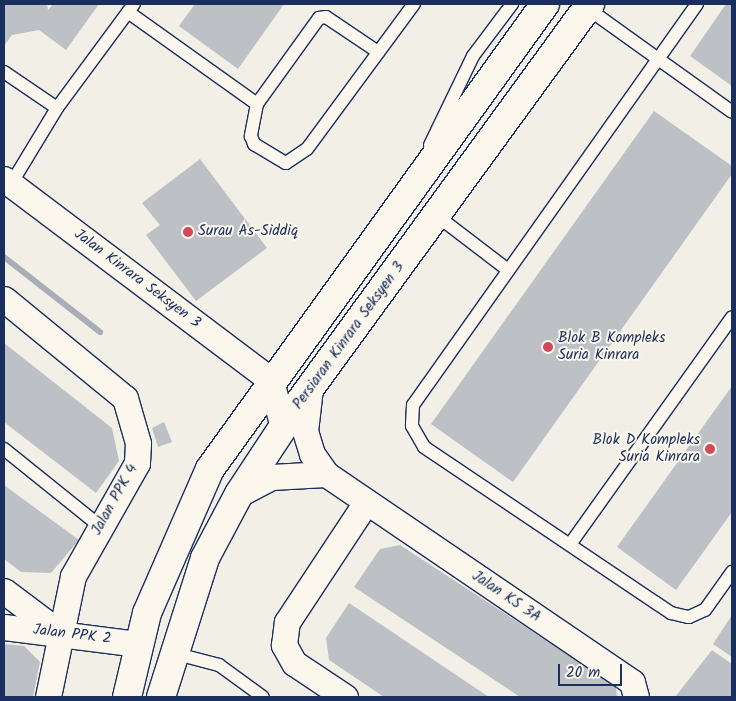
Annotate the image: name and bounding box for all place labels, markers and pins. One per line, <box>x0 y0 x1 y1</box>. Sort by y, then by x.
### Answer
place label: Surau As-Siddiq <box>198 223 298 241</box>
marker: Surau As-Siddiq <box>182 226 194 238</box>
place label: Blok B Kompleks Suria Kinrara <box>558 329 665 364</box>
marker: Blok B Kompleks Suria Kinrara <box>542 341 554 353</box>
place label: Blok D Kompleks Suria Kinrara <box>593 431 700 466</box>
marker: Blok D Kompleks Suria Kinrara <box>704 443 716 455</box>

